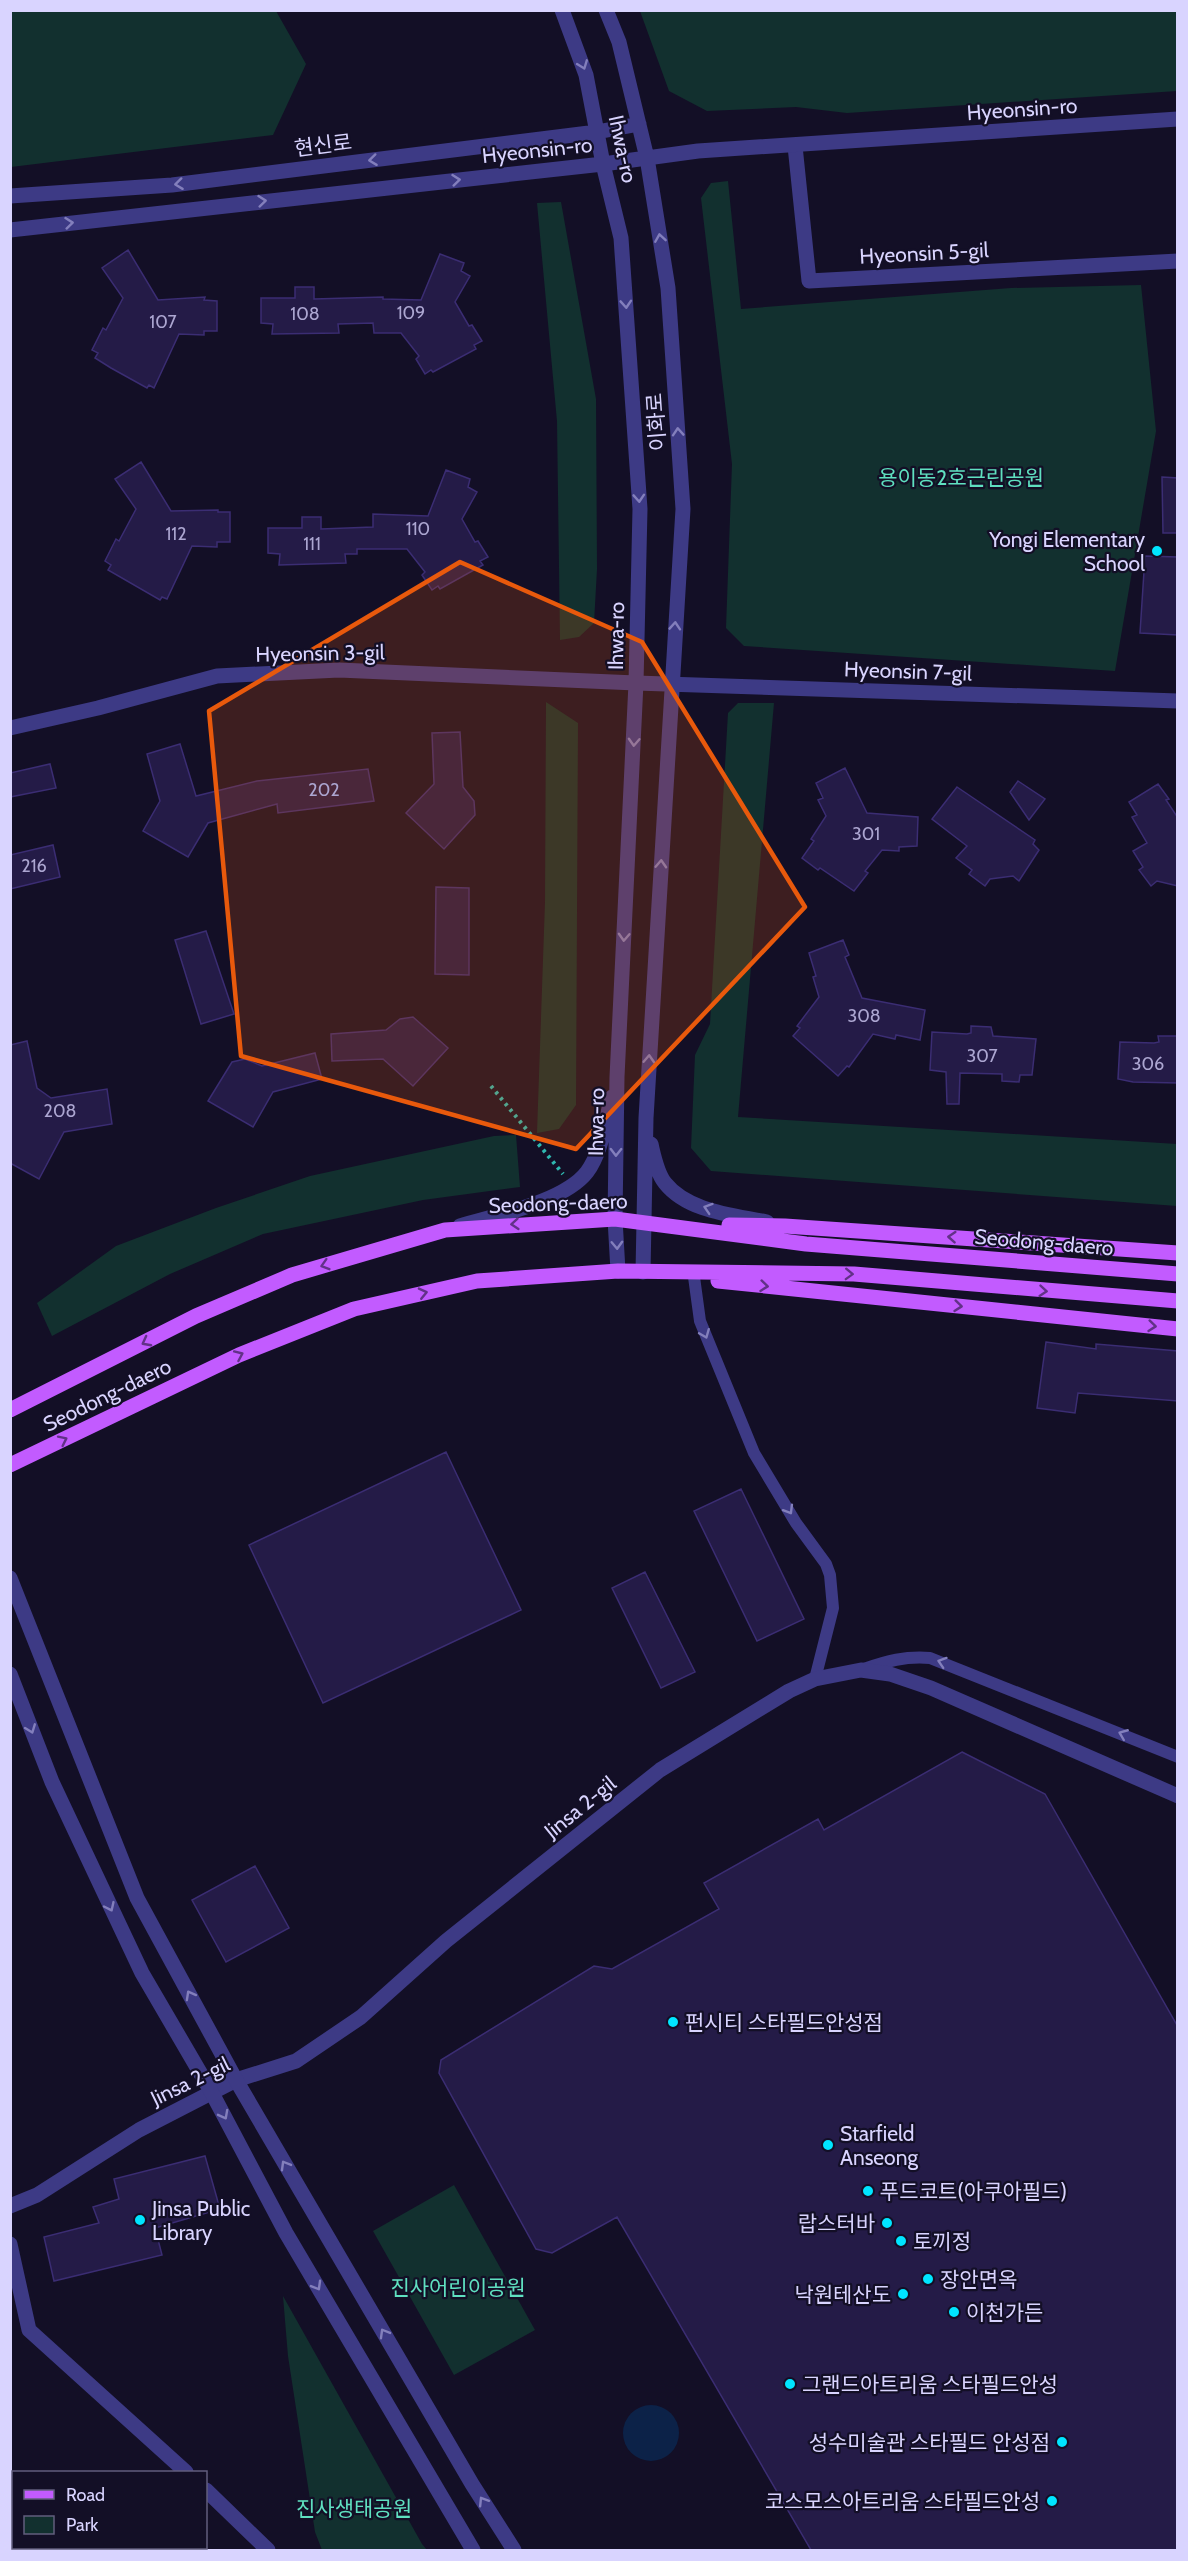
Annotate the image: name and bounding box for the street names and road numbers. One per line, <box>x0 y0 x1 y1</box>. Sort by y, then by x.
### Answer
street label: Hyeonsin-ro <box>966 93 1078 125</box>
street label: Ihwa-ro <box>604 113 642 185</box>
street label: 현신로 <box>293 129 353 161</box>
street label: Hyeonsin-ro <box>481 132 593 168</box>
street label: Hyeonsin 5-gil <box>859 237 989 269</box>
street label: 이화로 <box>642 392 670 452</box>
street label: Ihwa-ro <box>603 602 629 670</box>
street label: Hyeonsin 3-gil <box>255 639 385 667</box>
street label: Hyeonsin 7-gil <box>844 656 972 686</box>
street label: Ihwa-ro <box>583 1088 609 1156</box>
street label: Seodong-daero <box>488 1188 628 1218</box>
street label: Seodong-daero <box>974 1223 1114 1261</box>
street label: Seodong-daero <box>39 1353 175 1437</box>
street label: Jinsa 2-gil <box>538 1771 621 1844</box>
street label: Jinsa 2-gil <box>146 2051 234 2111</box>

